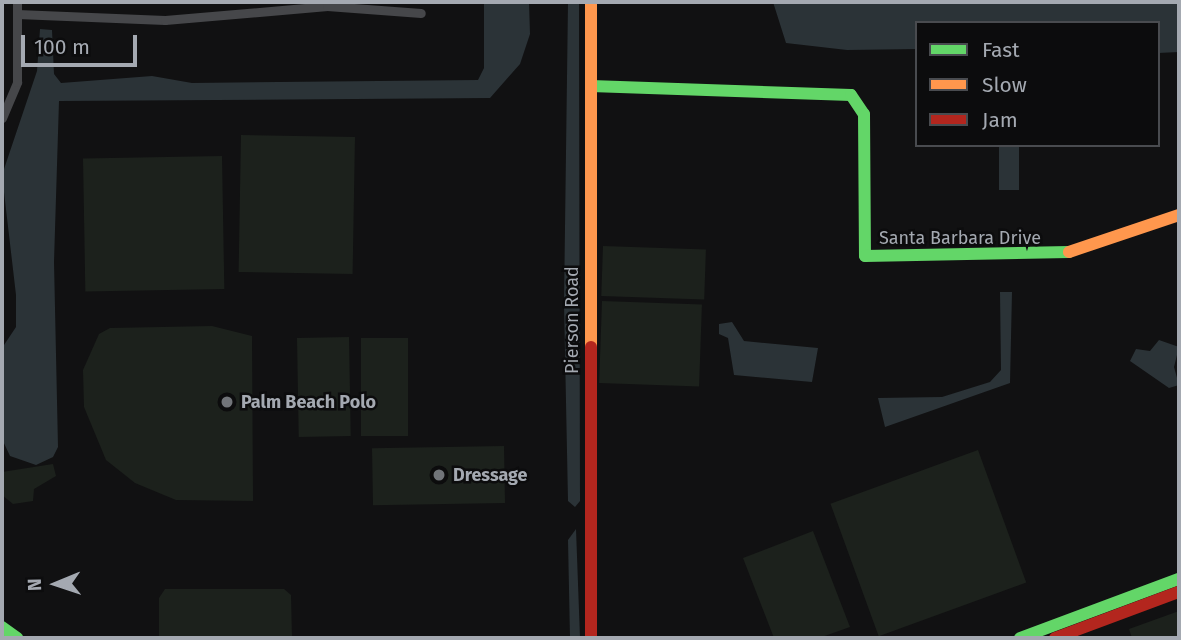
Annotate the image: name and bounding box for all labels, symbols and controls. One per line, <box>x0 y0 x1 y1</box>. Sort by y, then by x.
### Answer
scale bar <box>24 21 140 65</box>
legend <box>915 21 1160 147</box>
text: 100 m <box>34 34 90 60</box>
text: Fast <box>982 37 1020 63</box>
text: Slow <box>982 72 1027 98</box>
text: Jam <box>982 107 1018 133</box>
street label: Santa Barbara Drive <box>879 227 1041 249</box>
street label: Pierson Road <box>561 266 583 374</box>
place label: Palm Beach Polo <box>241 391 376 413</box>
marker: Palm Beach Polo <box>219 394 235 410</box>
place label: Dressage <box>453 464 528 486</box>
marker: Dressage <box>431 467 447 483</box>
north arrow <box>21 549 91 619</box>
text: N <box>23 578 46 591</box>

